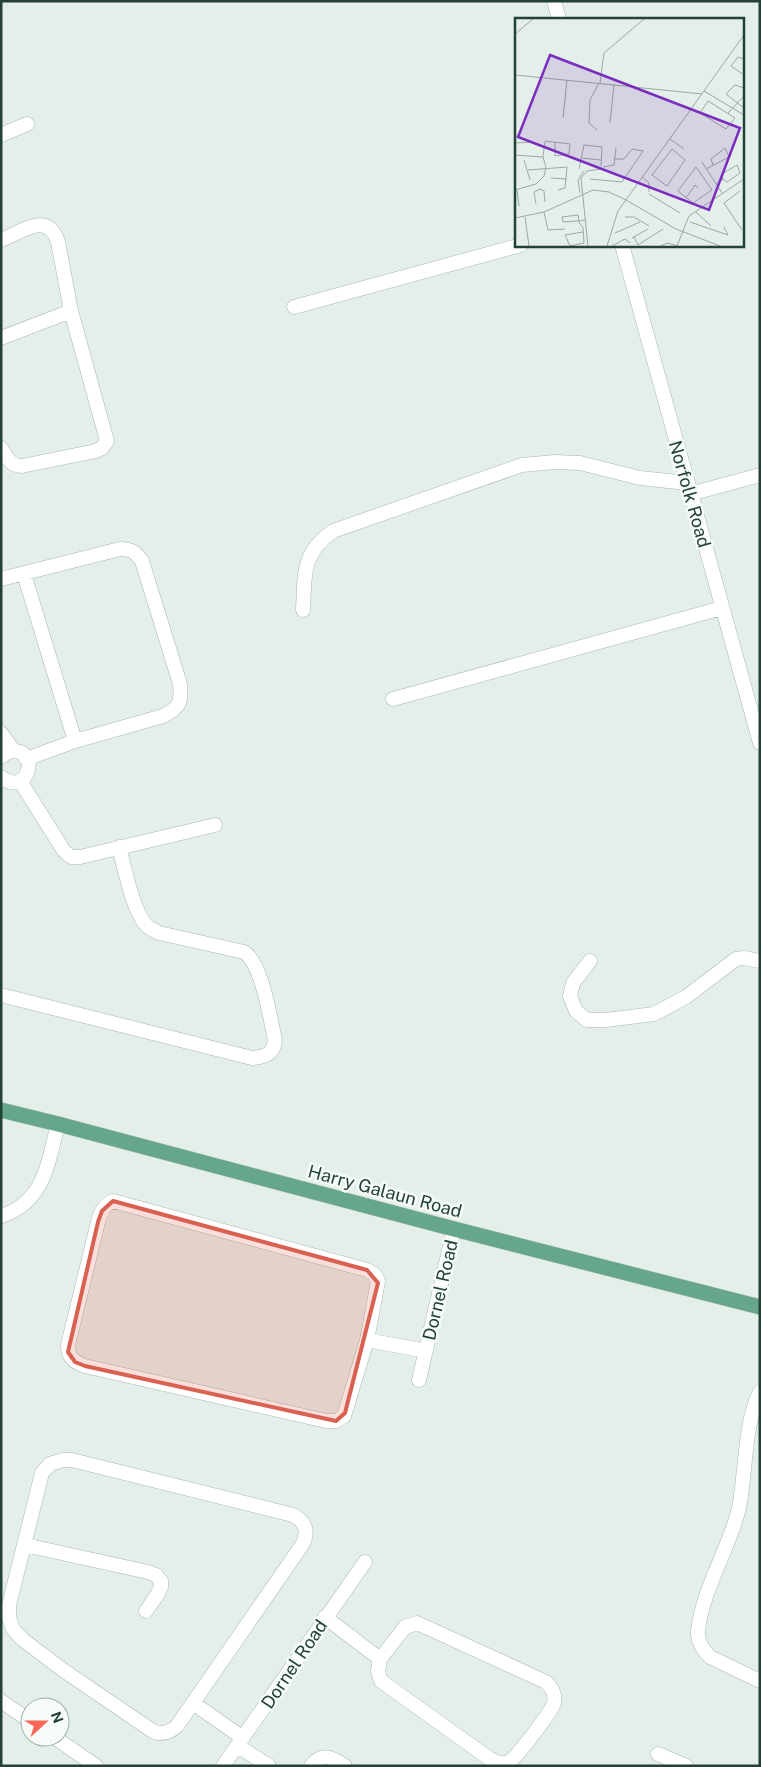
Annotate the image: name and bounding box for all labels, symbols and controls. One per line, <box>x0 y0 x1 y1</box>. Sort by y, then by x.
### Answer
inset map <box>515 18 744 246</box>
street label: Norfolk Road <box>665 438 715 550</box>
street label: Harry Galaun Road <box>306 1160 464 1222</box>
street label: Dornel Road <box>418 1238 462 1342</box>
street label: Dornel Road <box>257 1616 331 1712</box>
north arrow <box>20 1697 70 1747</box>
text: N <box>48 1709 67 1725</box>

